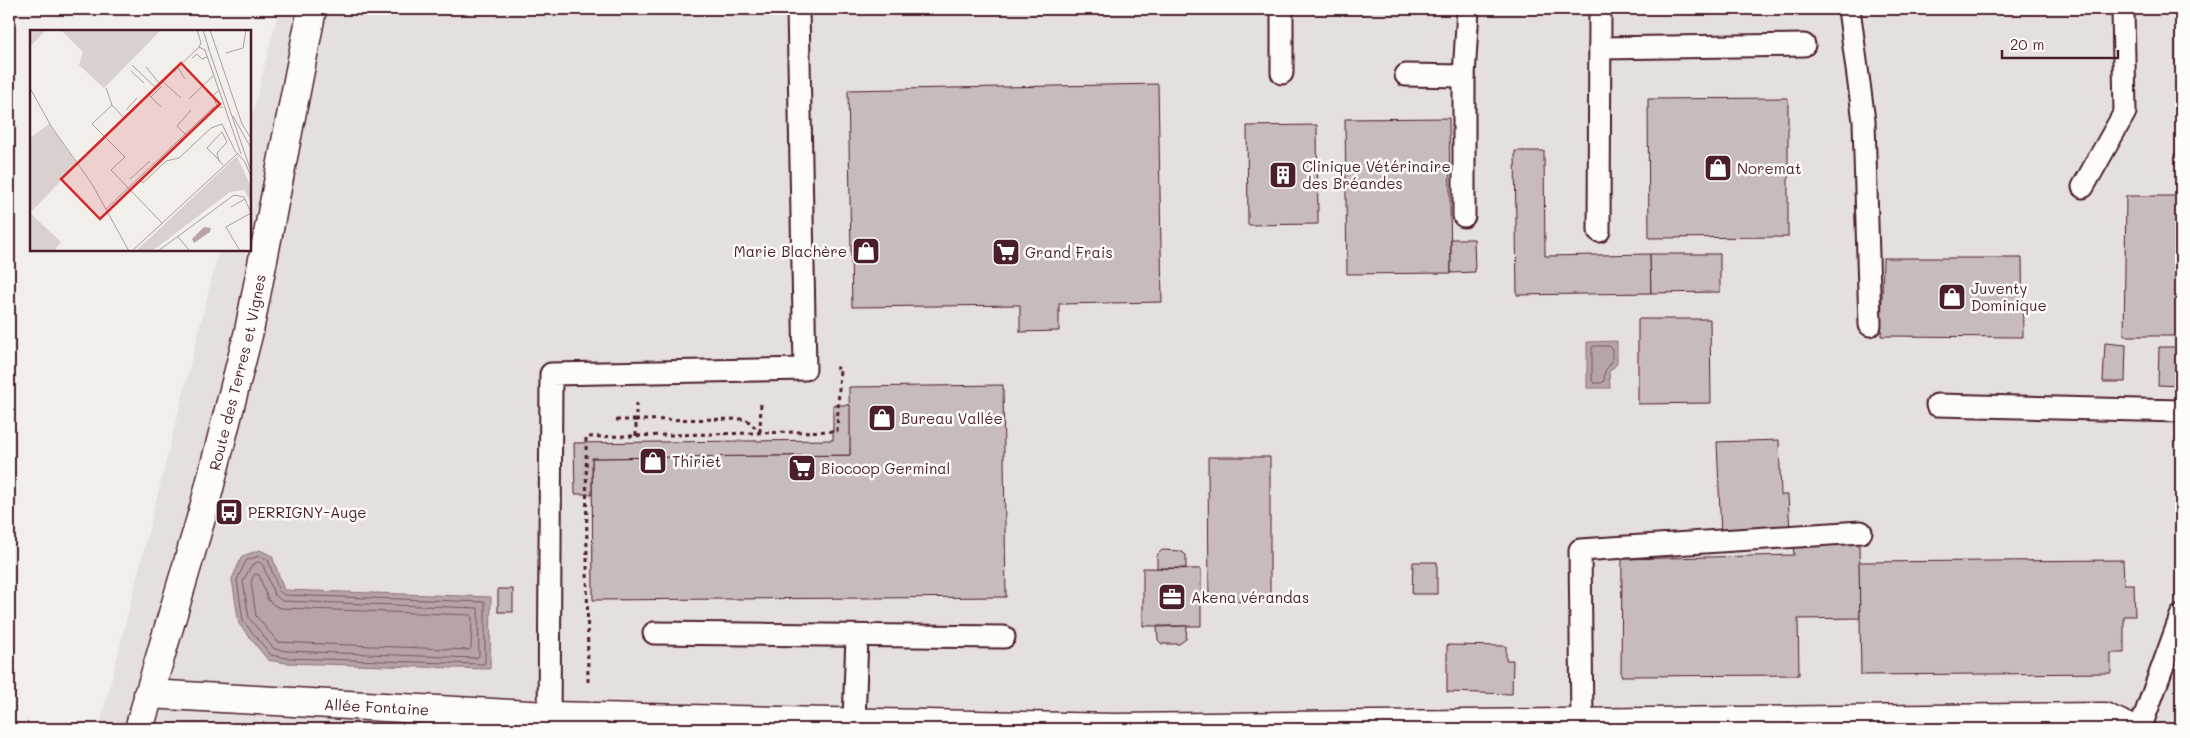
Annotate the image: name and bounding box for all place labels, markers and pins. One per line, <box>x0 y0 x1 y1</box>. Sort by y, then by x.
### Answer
shop icon: Noremat <box>1703 153 1733 183</box>
place label: Clinique Vétérinaire des Bréandes <box>1302 156 1451 193</box>
place label: Noremat <box>1737 158 1802 178</box>
building icon: Clinique Vétérinaire des Bréandes <box>1268 160 1298 190</box>
shop icon: Marie Blachère <box>851 236 881 266</box>
supermarket icon: Grand Frais <box>991 237 1021 267</box>
place label: Marie Blachère <box>734 241 847 261</box>
place label: Grand Frais <box>1025 242 1113 262</box>
place label: Juventy Dominique <box>1971 278 2047 315</box>
shop icon: Juventy Dominique <box>1937 282 1967 312</box>
shop icon: Bureau Vallée <box>867 403 897 433</box>
place label: Bureau Vallée <box>901 408 1003 428</box>
shop icon: Thiriet <box>638 446 668 476</box>
place label: Thiriet <box>672 451 721 471</box>
supermarket icon: Biocoop Germinal <box>787 453 817 483</box>
place label: Biocoop Germinal <box>821 458 950 478</box>
bus stop icon: PERRIGNY-Auge <box>214 497 244 527</box>
place label: PERRIGNY-Auge <box>248 502 366 522</box>
office icon: Akena vérandas <box>1157 582 1187 612</box>
place label: Akena vérandas <box>1191 587 1309 607</box>

